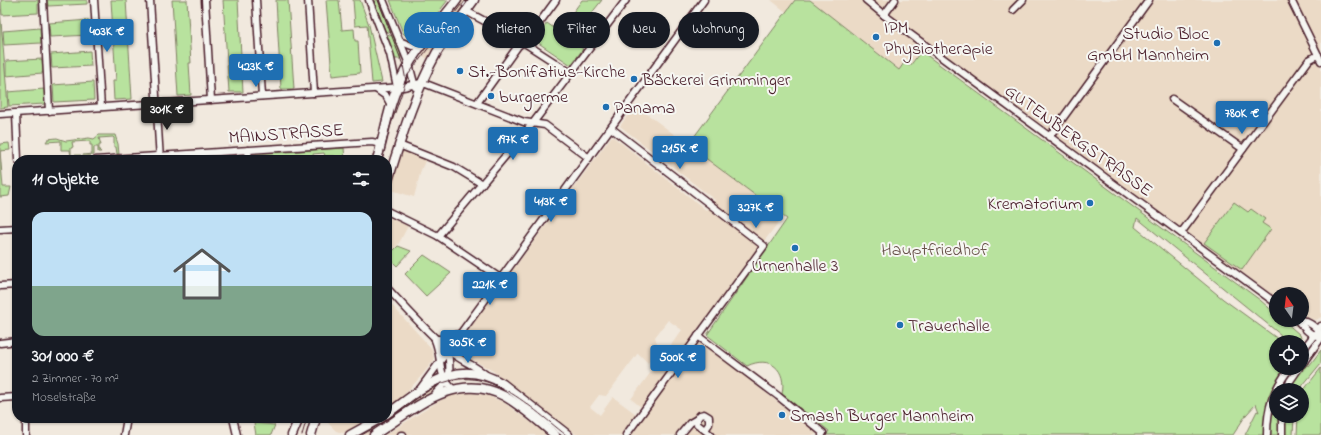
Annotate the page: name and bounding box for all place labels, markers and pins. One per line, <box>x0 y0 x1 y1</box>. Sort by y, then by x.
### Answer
place label: IPM Physiotherapie <box>884 16 994 63</box>
pin: 403K € <box>74 19 140 53</box>
place label: Studio Bloc GmbH Mannheim <box>1087 22 1209 69</box>
marker: IPM Physiotherapie <box>871 32 881 42</box>
marker: Studio Bloc GmbH Mannheim <box>1212 38 1222 48</box>
pin: 423K € <box>223 54 289 88</box>
place label: St.-Bonifatius-Kirche <box>468 60 626 86</box>
marker: St.-Bonifatius-Kirche <box>455 66 465 76</box>
place label: Bäckerei Grimminger <box>641 68 791 95</box>
marker: Bäckerei Grimminger <box>629 74 639 84</box>
place label: burgerme <box>499 85 569 112</box>
marker: burgerme <box>486 91 496 101</box>
place label: Panama <box>614 96 675 122</box>
pin: 301K € <box>134 97 200 131</box>
pin: 780K € <box>1209 101 1275 135</box>
marker: Panama <box>601 102 611 112</box>
pin: 197K € <box>480 127 546 161</box>
pin: 215K € <box>647 136 713 170</box>
pin: 413K € <box>518 189 584 223</box>
place label: Krematorium <box>988 192 1082 218</box>
pin: 327K € <box>723 195 789 229</box>
marker: Krematorium <box>1085 198 1095 208</box>
marker: Urnenhalle 3 <box>790 243 800 253</box>
place label: Urnenhalle 3 <box>751 254 839 280</box>
pin: 221K € <box>457 272 523 306</box>
place label: Trauerhalle <box>908 314 991 340</box>
marker: Trauerhalle <box>895 320 905 330</box>
pin: 305K € <box>435 330 501 364</box>
pin: 500K € <box>645 345 711 379</box>
place label: Smash Burger Mannheim <box>790 404 974 431</box>
marker: Smash Burger Mannheim <box>777 410 787 420</box>

